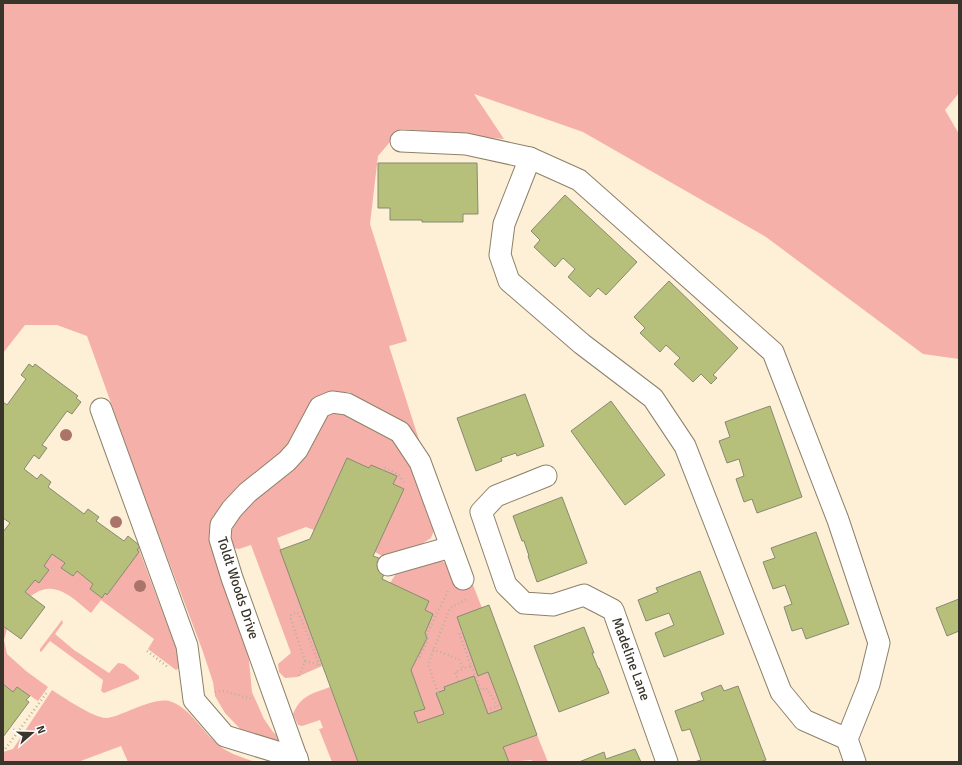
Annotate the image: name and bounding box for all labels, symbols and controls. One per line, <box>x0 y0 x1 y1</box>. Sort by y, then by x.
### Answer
street label: Toldt Woods Drive <box>213 535 263 641</box>
street label: Madeline Lane <box>608 615 654 703</box>
north arrow <box>12 713 52 753</box>
text: N <box>34 724 48 736</box>

